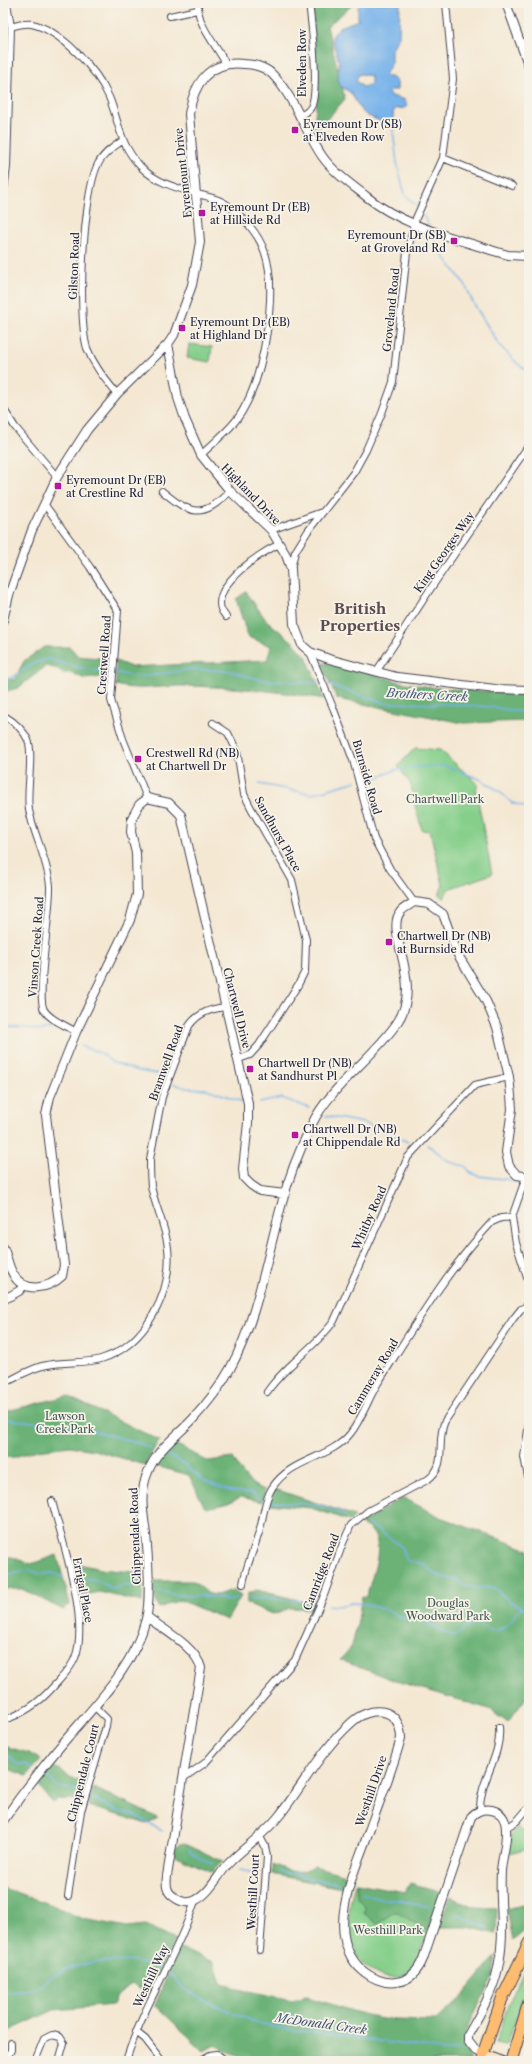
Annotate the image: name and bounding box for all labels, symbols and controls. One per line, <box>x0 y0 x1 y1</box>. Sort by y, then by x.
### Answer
street label: Elveden Row <box>295 28 309 97</box>
place label: Eyremount Dr (SB) at Elveden Row <box>303 117 402 144</box>
marker: Eyremount Dr (SB) at Elveden Row <box>290 125 300 135</box>
street label: Eyremount Drive <box>171 127 195 219</box>
place label: Eyremount Dr (EB) at Hillside Rd <box>210 200 310 227</box>
marker: Eyremount Dr (EB) at Hillside Rd <box>197 208 207 218</box>
place label: Eyremount Dr (SB) at Groveland Rd <box>347 228 446 255</box>
street label: Gilston Road <box>66 232 82 300</box>
marker: Eyremount Dr (SB) at Groveland Rd <box>449 236 459 246</box>
street label: Groveland Road <box>380 267 402 353</box>
place label: Eyremount Dr (EB) at Highland Dr <box>190 315 290 342</box>
marker: Eyremount Dr (EB) at Highland Dr <box>177 323 187 333</box>
street label: Highland Drive <box>218 460 284 528</box>
place label: Eyremount Dr (EB) at Crestline Rd <box>66 473 166 500</box>
marker: Eyremount Dr (EB) at Crestline Rd <box>53 481 63 491</box>
street label: King Georges Way <box>411 508 478 595</box>
district label: British Properties <box>320 599 400 635</box>
street label: Crestwell Road <box>94 615 114 695</box>
water label: Brothers Creek <box>385 685 469 704</box>
street label: Burnside Road <box>350 738 384 816</box>
place label: Crestwell Rd (NB) at Chartwell Dr <box>146 746 239 773</box>
marker: Crestwell Rd (NB) at Chartwell Dr <box>133 754 143 764</box>
park label: Chartwell Park <box>406 792 485 806</box>
street label: Sandhurst Place <box>252 794 304 874</box>
street label: Vinson Creek Road <box>25 896 47 999</box>
place label: Chartwell Dr (NB) at Burnside Rd <box>397 929 491 956</box>
marker: Chartwell Dr (NB) at Burnside Rd <box>384 937 394 947</box>
street label: Chartwell Drive <box>220 966 254 1050</box>
street label: Bramwell Road <box>146 1023 186 1103</box>
place label: Chartwell Dr (NB) at Sandhurst Pl <box>258 1056 352 1083</box>
marker: Chartwell Dr (NB) at Sandhurst Pl <box>245 1064 255 1074</box>
place label: Chartwell Dr (NB) at Chippendale Rd <box>303 1122 401 1149</box>
marker: Chartwell Dr (NB) at Chippendale Rd <box>290 1130 300 1140</box>
street label: Whitby Road <box>348 1183 389 1253</box>
street label: Cammeray Road <box>345 1336 402 1418</box>
park label: Lawson Creek Park <box>36 1409 95 1436</box>
street label: Chippendale Road <box>126 1487 144 1585</box>
street label: Camridge Road <box>300 1531 342 1612</box>
street label: Errigal Place <box>70 1556 96 1624</box>
park label: Douglas Woodward Park <box>405 1596 491 1623</box>
street label: Chippendale Court <box>64 1722 102 1824</box>
street label: Westhill Drive <box>352 1754 390 1829</box>
street label: Westhill Court <box>244 1854 262 1931</box>
park label: Westhill Park <box>352 1923 423 1937</box>
street label: Westhill Way <box>130 1941 172 2011</box>
water label: McDonald Creek <box>272 2009 369 2037</box>

